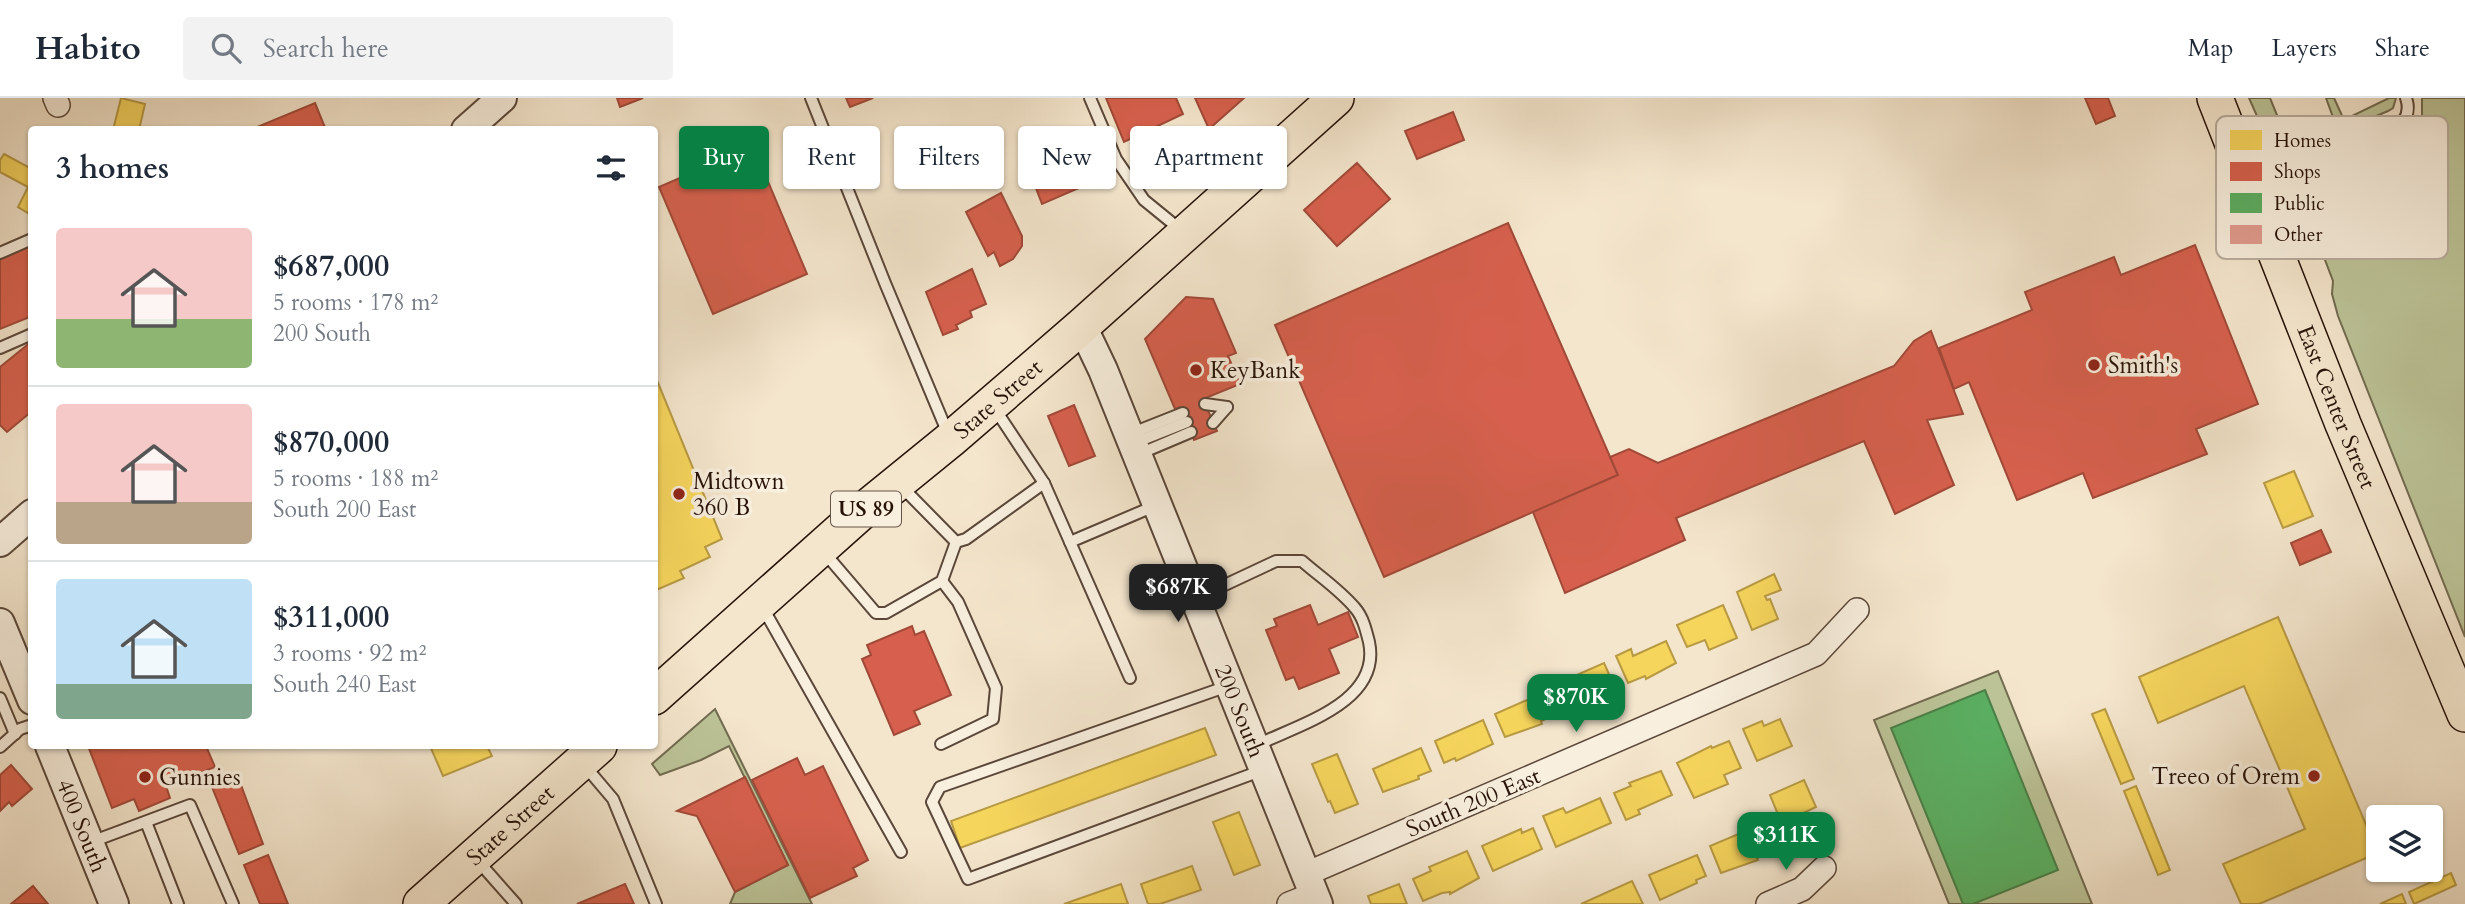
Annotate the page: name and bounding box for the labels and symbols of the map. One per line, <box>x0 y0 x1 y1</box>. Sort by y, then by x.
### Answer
legend <box>2216 116 2448 259</box>
text: Homes <box>2274 128 2331 154</box>
text: Shops <box>2274 159 2321 185</box>
text: Public <box>2274 191 2325 217</box>
text: Other <box>2274 222 2322 248</box>
street label: East Center Street <box>2290 320 2384 494</box>
place label: Smith's <box>2108 350 2178 381</box>
street label: State Street <box>947 352 1049 446</box>
place label: KeyBank <box>1210 355 1301 386</box>
marker: Smith's <box>2086 357 2102 373</box>
marker: KeyBank <box>1188 362 1204 378</box>
place label: Midtown 360 B <box>693 466 785 523</box>
marker: Midtown 360 B <box>671 486 687 502</box>
road number: US 89 <box>831 492 901 526</box>
pin: $687K <box>1129 564 1227 624</box>
street label: 200 South <box>1207 660 1273 762</box>
pin: $870K <box>1527 674 1625 734</box>
street label: South 200 East <box>1401 760 1545 845</box>
place label: Treeo of Orem <box>2151 761 2301 792</box>
place label: Gunnies <box>159 762 241 793</box>
marker: Treeo of Orem <box>2306 768 2322 784</box>
marker: Gunnies <box>137 769 153 785</box>
street label: 400 South <box>49 775 115 877</box>
street label: State Street <box>460 778 561 873</box>
pin: $311K <box>1737 812 1835 872</box>

